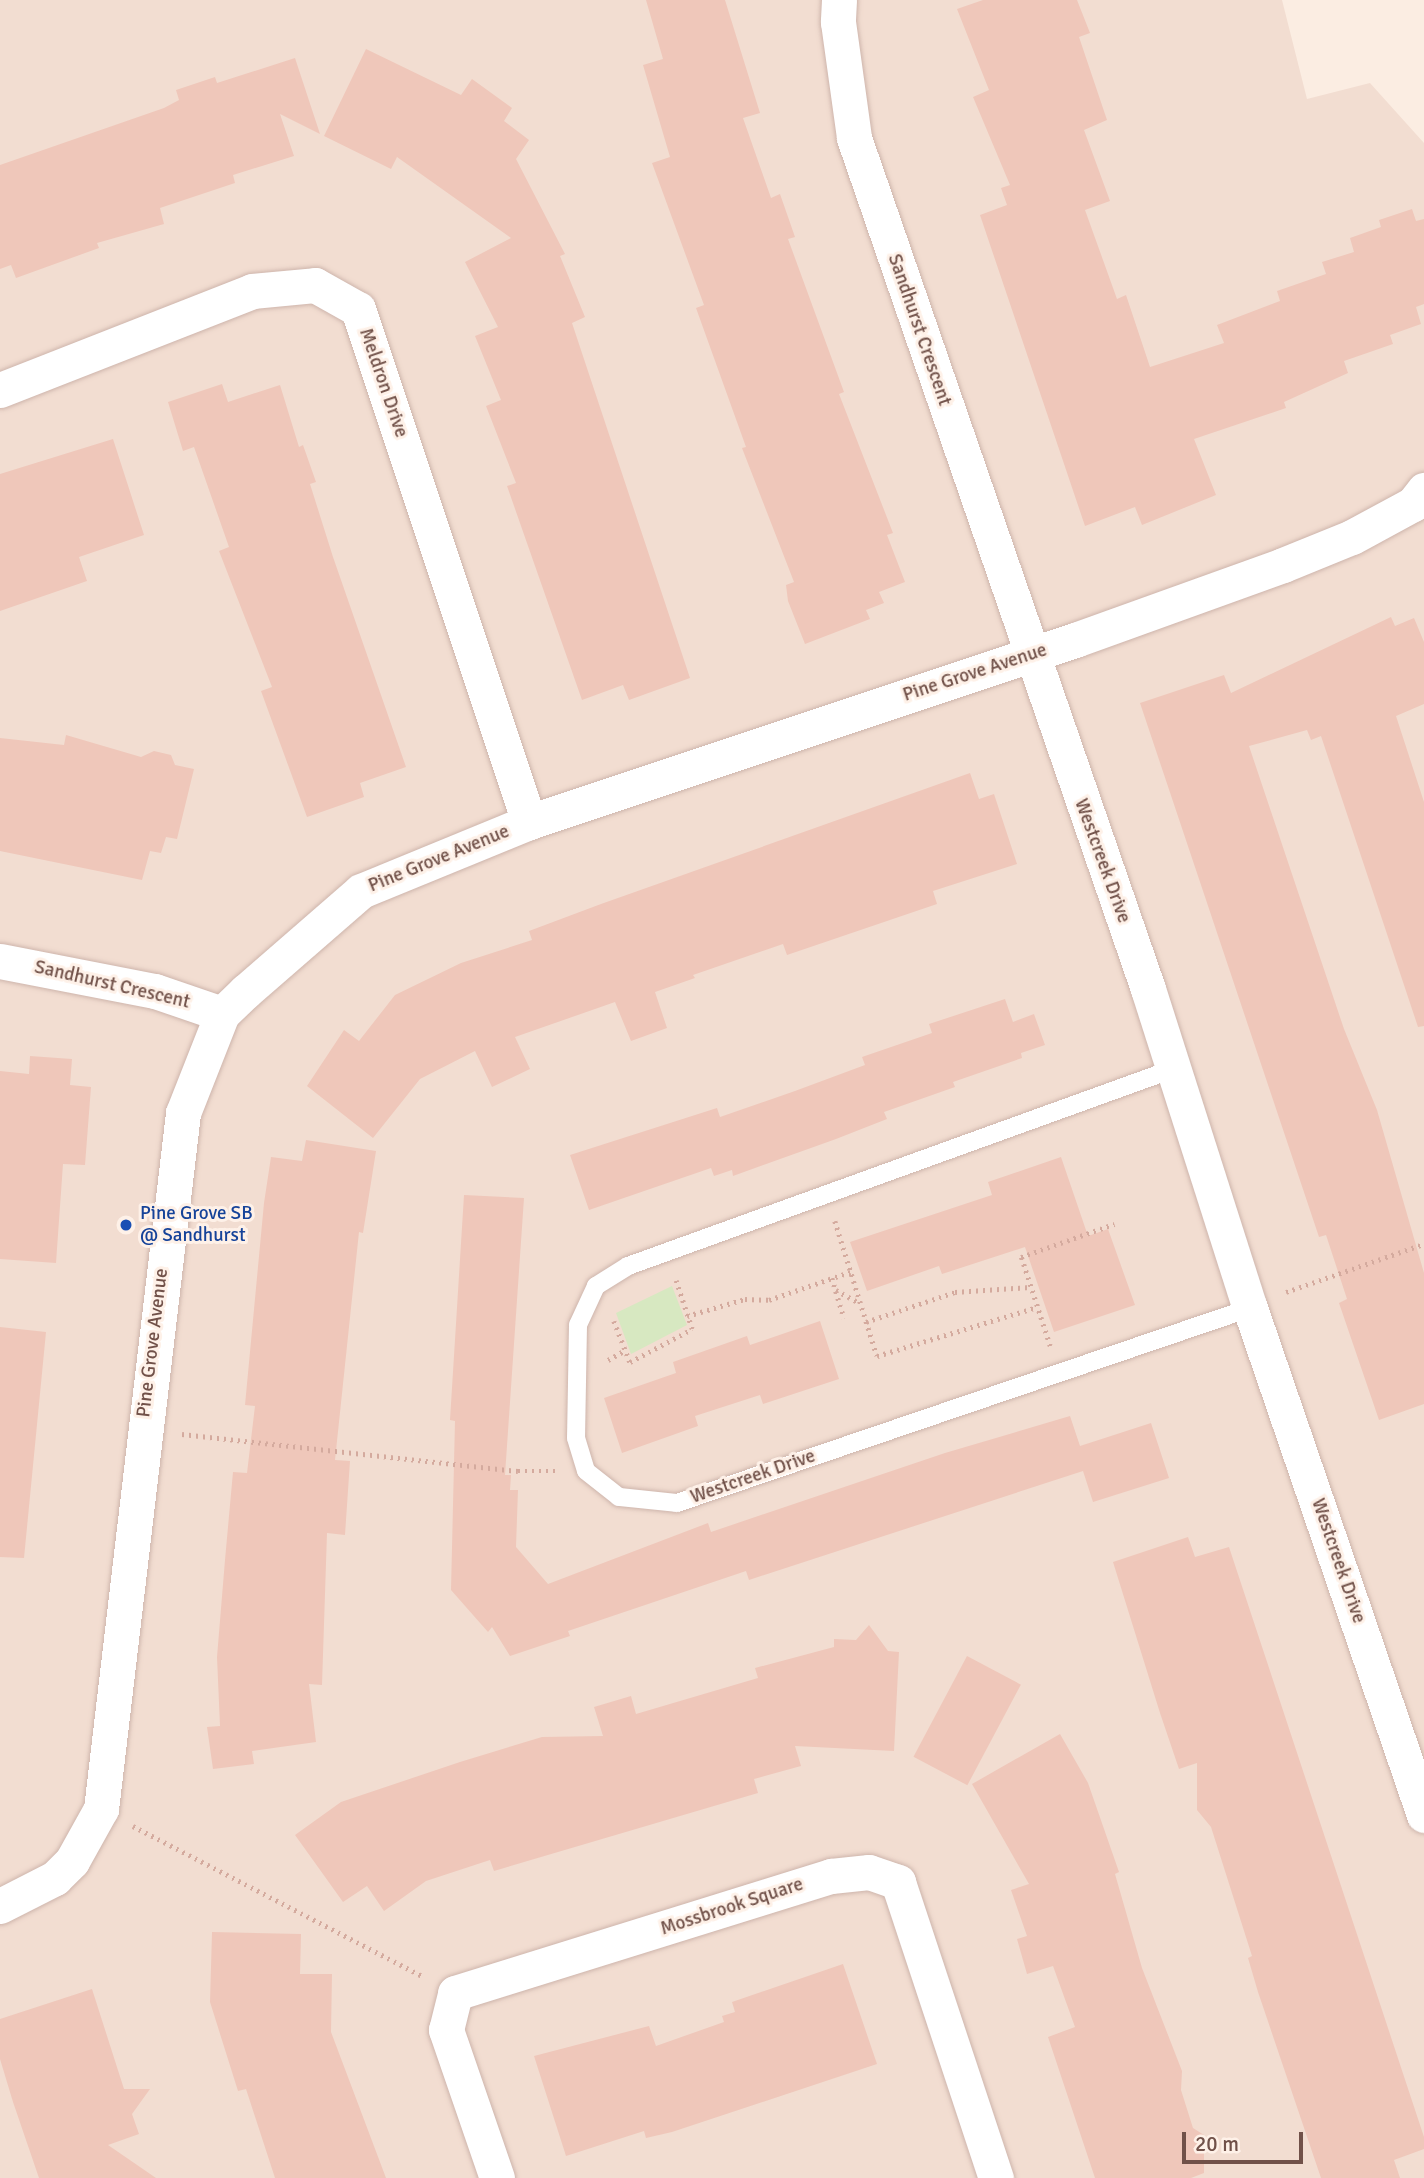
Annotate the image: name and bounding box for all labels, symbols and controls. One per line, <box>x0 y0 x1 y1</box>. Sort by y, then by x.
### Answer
street label: Sandhurst Crescent <box>882 251 956 409</box>
street label: Meldron Drive <box>354 325 412 441</box>
street label: Pine Grove Avenue <box>900 639 1050 707</box>
street label: Westcreek Drive <box>1069 796 1135 926</box>
street label: Pine Grove Avenue <box>365 820 513 898</box>
street label: Sandhurst Crescent <box>32 956 192 1014</box>
place label: Pine Grove SB @ Sandhurst <box>140 1203 253 1247</box>
marker: Pine Grove SB @ Sandhurst <box>118 1217 134 1233</box>
street label: Pine Grove Avenue <box>133 1267 173 1419</box>
street label: Westcreek Drive <box>688 1445 818 1509</box>
street label: Westcreek Drive <box>1306 1496 1370 1626</box>
street label: Mossbrook Square <box>658 1873 806 1941</box>
scale bar <box>1186 2118 1307 2162</box>
text: 20 m <box>1195 2131 1239 2157</box>

